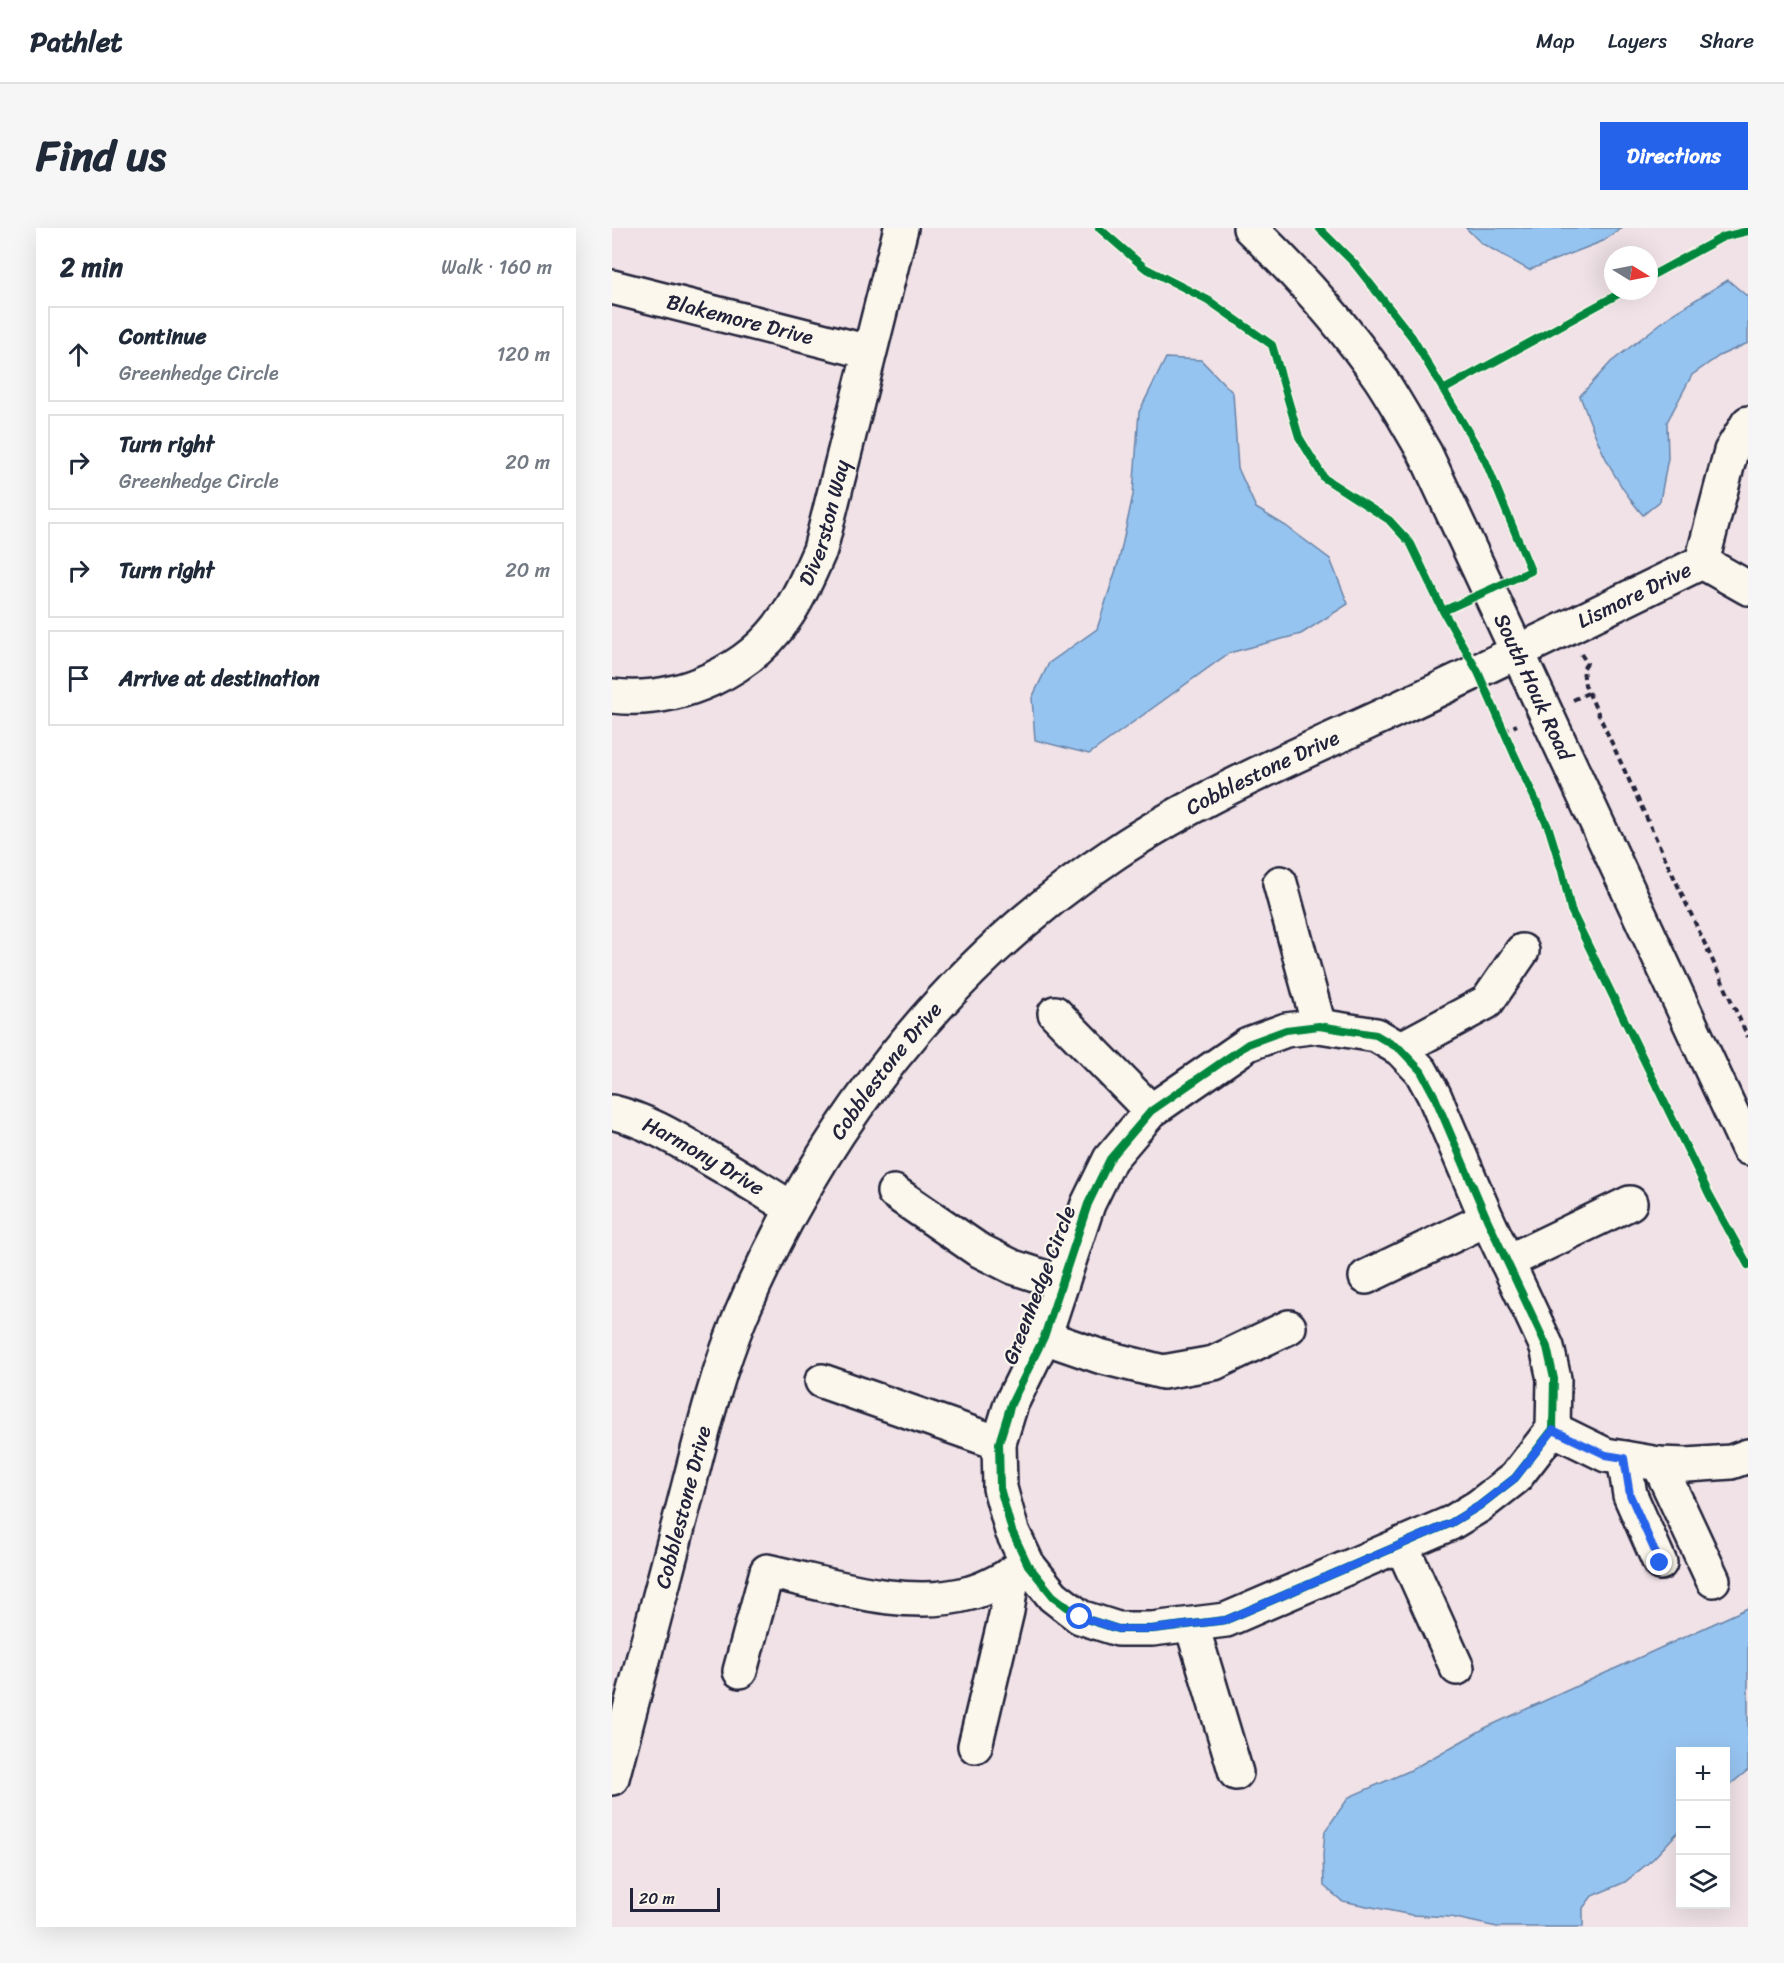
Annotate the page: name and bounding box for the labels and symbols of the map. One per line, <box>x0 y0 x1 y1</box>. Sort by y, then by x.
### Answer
north arrow <box>1604 246 1658 300</box>
street label: Blakemore Drive <box>663 283 817 356</box>
street label: Diverston Way <box>787 455 861 592</box>
street label: Lismore Drive <box>1570 551 1698 639</box>
street label: South Houk Road <box>1483 607 1585 768</box>
street label: Cobblestone Drive <box>1178 719 1346 826</box>
street label: Cobblestone Drive <box>820 993 952 1148</box>
street label: Harmony Drive <box>636 1106 772 1206</box>
street label: Greenhedge Circle <box>991 1200 1087 1370</box>
street label: Cobblestone Drive <box>643 1421 723 1593</box>
route end <box>1646 1549 1672 1575</box>
route start <box>1066 1603 1092 1629</box>
scale bar <box>630 1885 720 1912</box>

